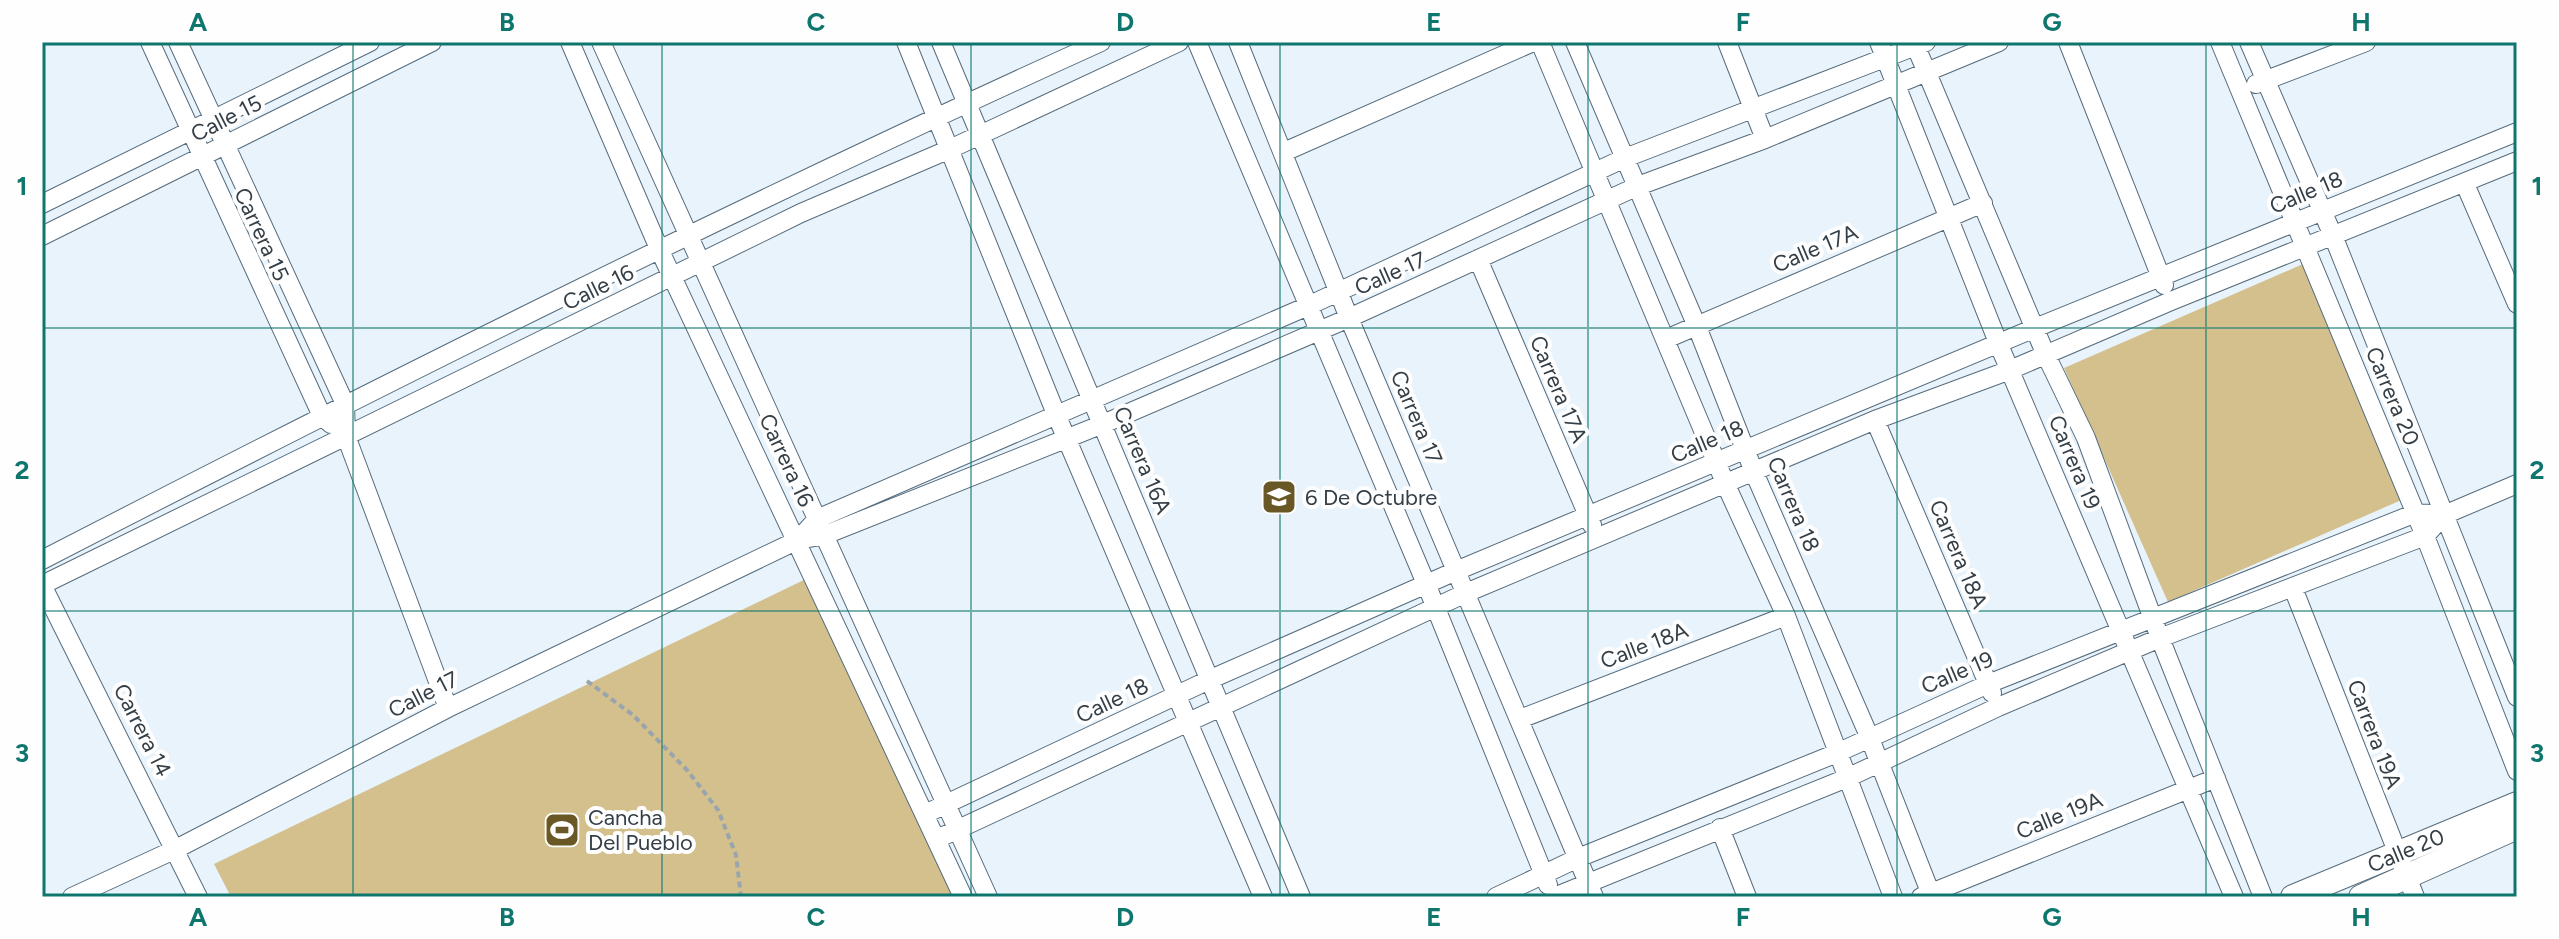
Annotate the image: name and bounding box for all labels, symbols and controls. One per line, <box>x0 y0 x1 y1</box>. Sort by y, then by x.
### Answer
text: A <box>189 6 208 38</box>
text: B <box>499 6 515 38</box>
text: C <box>807 6 826 38</box>
text: D <box>1116 6 1134 38</box>
text: E <box>1426 6 1442 38</box>
text: F <box>1736 6 1750 38</box>
text: G <box>2042 6 2062 38</box>
text: H <box>2351 6 2371 38</box>
street label: Calle 15 <box>186 89 266 148</box>
street label: Calle 18 <box>2266 165 2347 220</box>
text: 1 <box>17 170 27 202</box>
text: 1 <box>2532 170 2542 202</box>
street label: Carrera 15 <box>228 183 295 285</box>
street label: Calle 17A <box>1768 218 1862 278</box>
street label: Calle 17 <box>1350 246 1430 301</box>
street label: Calle 16 <box>558 259 638 316</box>
street label: Carrera 17A <box>1524 332 1593 447</box>
street label: Carrera 20 <box>2360 343 2425 450</box>
street label: Carrera 17 <box>1385 366 1448 468</box>
street label: Carrera 16A <box>1108 402 1177 518</box>
street label: Carrera 16 <box>753 409 820 511</box>
street label: Carrera 19 <box>2043 411 2106 513</box>
street label: Calle 18 <box>1667 414 1748 469</box>
street label: Carrera 18 <box>1761 453 1826 556</box>
text: 2 <box>14 454 30 486</box>
text: 2 <box>2529 454 2545 486</box>
school or university icon: 6 De Octubre <box>1260 478 1298 516</box>
place label: 6 De Octubre <box>1305 484 1437 511</box>
street label: Carrera 18A <box>1924 496 1994 613</box>
street label: Calle 18A <box>1597 616 1692 675</box>
street label: Calle 19 <box>1917 645 1997 700</box>
street label: Calle 17 <box>384 665 463 724</box>
street label: Calle 18 <box>1072 672 1153 729</box>
street label: Carrera 19A <box>2341 676 2408 793</box>
street label: Carrera 14 <box>108 679 177 781</box>
text: 3 <box>15 737 29 769</box>
text: 3 <box>2530 737 2544 769</box>
street label: Calle 19A <box>2012 786 2106 845</box>
place label: Cancha Del Pueblo <box>588 804 693 856</box>
sports icon: Cancha Del Pueblo <box>543 811 581 849</box>
street label: Calle 20 <box>2363 823 2448 879</box>
text: A <box>189 901 208 933</box>
text: B <box>499 901 515 933</box>
text: C <box>807 901 826 933</box>
text: D <box>1116 901 1134 933</box>
text: E <box>1426 901 1442 933</box>
text: F <box>1736 901 1750 933</box>
text: G <box>2042 901 2062 933</box>
text: H <box>2351 901 2371 933</box>

